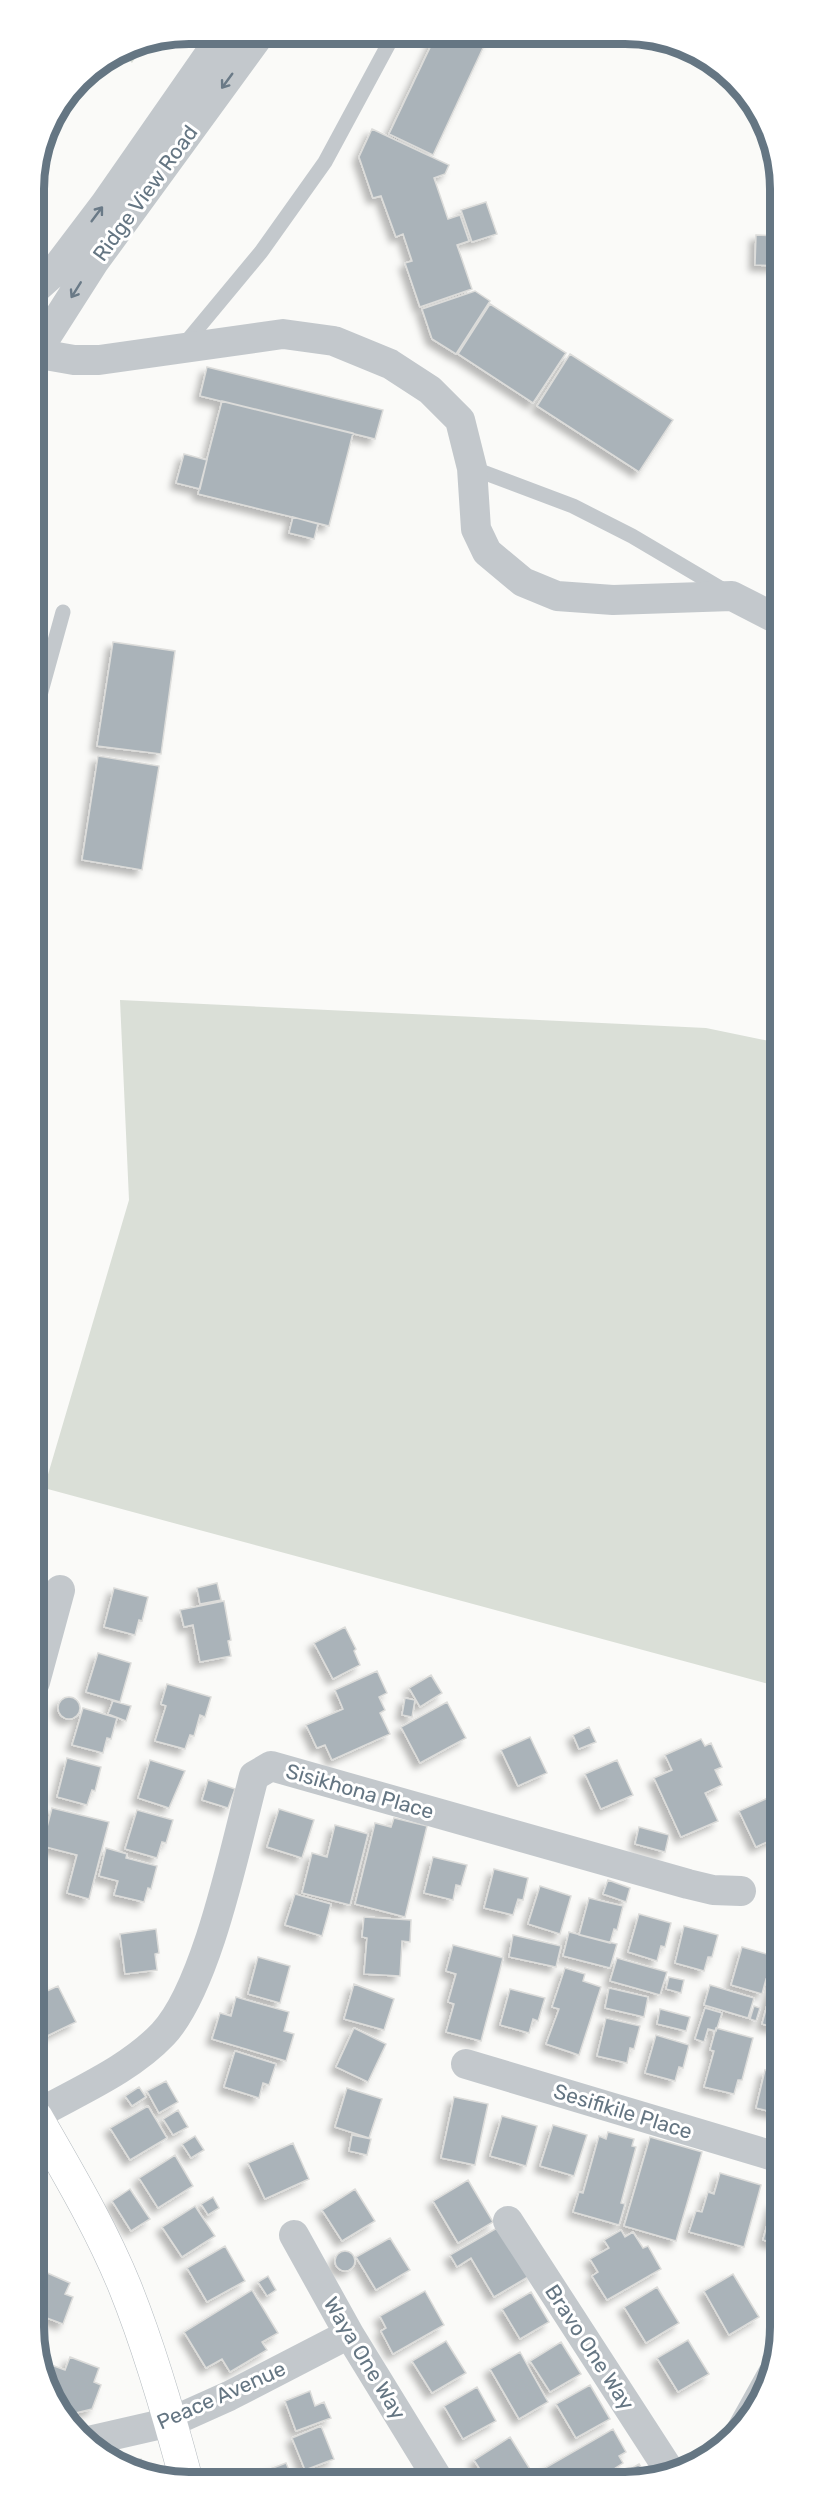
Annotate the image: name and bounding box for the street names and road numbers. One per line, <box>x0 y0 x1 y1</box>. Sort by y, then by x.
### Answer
street label: Ridge View Road <box>87 120 203 266</box>
street label: Sisikhona Place <box>283 1758 437 1824</box>
street label: Sesifikile Place <box>551 2078 695 2144</box>
street label: Bravo One Way <box>540 2280 640 2415</box>
street label: Waya One Way <box>319 2292 412 2424</box>
street label: Peace Avenue <box>153 2355 289 2435</box>

